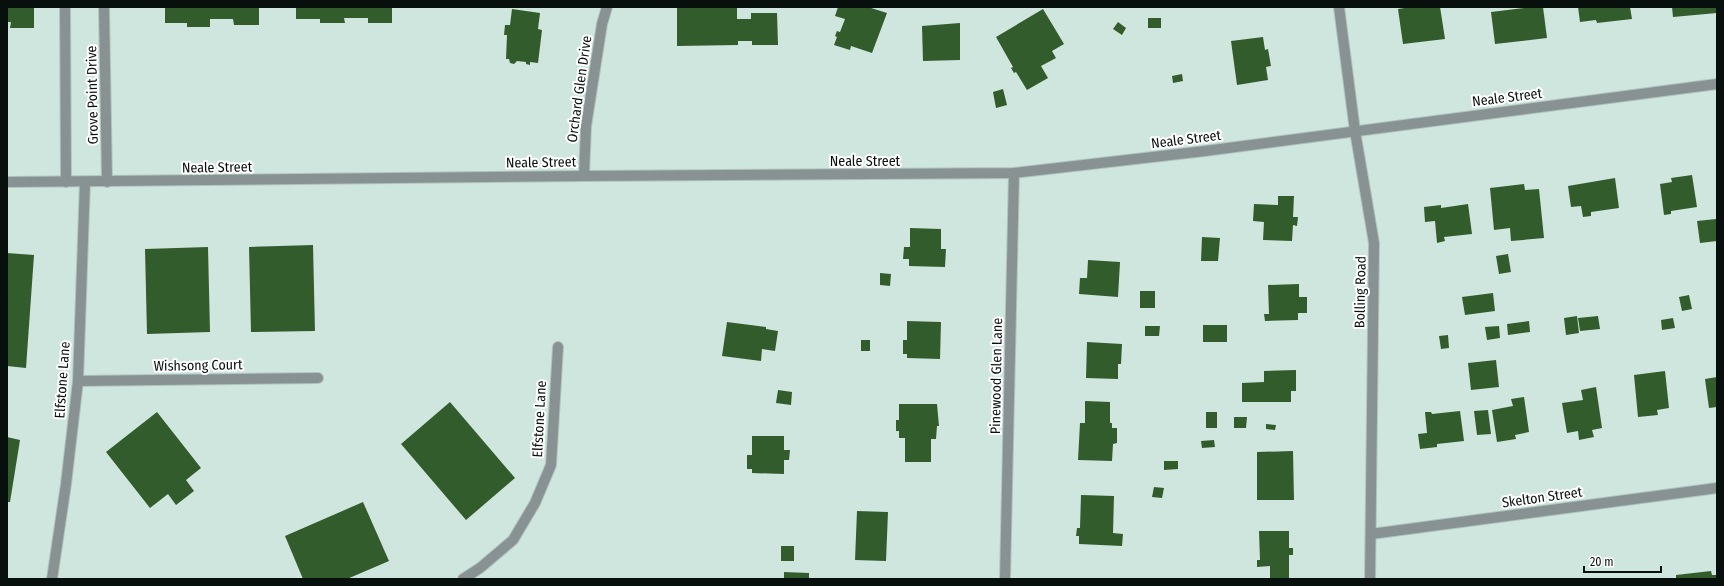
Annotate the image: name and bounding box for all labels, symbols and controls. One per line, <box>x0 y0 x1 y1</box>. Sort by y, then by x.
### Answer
street label: Orchard Glen Drive <box>564 34 595 144</box>
street label: Grove Point Drive <box>83 45 102 145</box>
street label: Neale Street <box>1471 85 1543 110</box>
street label: Neale Street <box>1150 127 1222 152</box>
street label: Neale Street <box>506 153 577 172</box>
street label: Neale Street <box>830 153 901 170</box>
street label: Neale Street <box>182 158 253 177</box>
street label: Bolling Road <box>1351 256 1370 328</box>
street label: Pinewood Glen Lane <box>987 318 1006 434</box>
street label: Elfstone Lane <box>51 341 74 419</box>
street label: Wishsong Court <box>153 356 243 375</box>
street label: Elfstone Lane <box>529 380 550 458</box>
street label: Skelton Street <box>1501 483 1584 512</box>
scale bar <box>1584 548 1661 574</box>
text: 20 m <box>1590 555 1614 569</box>

